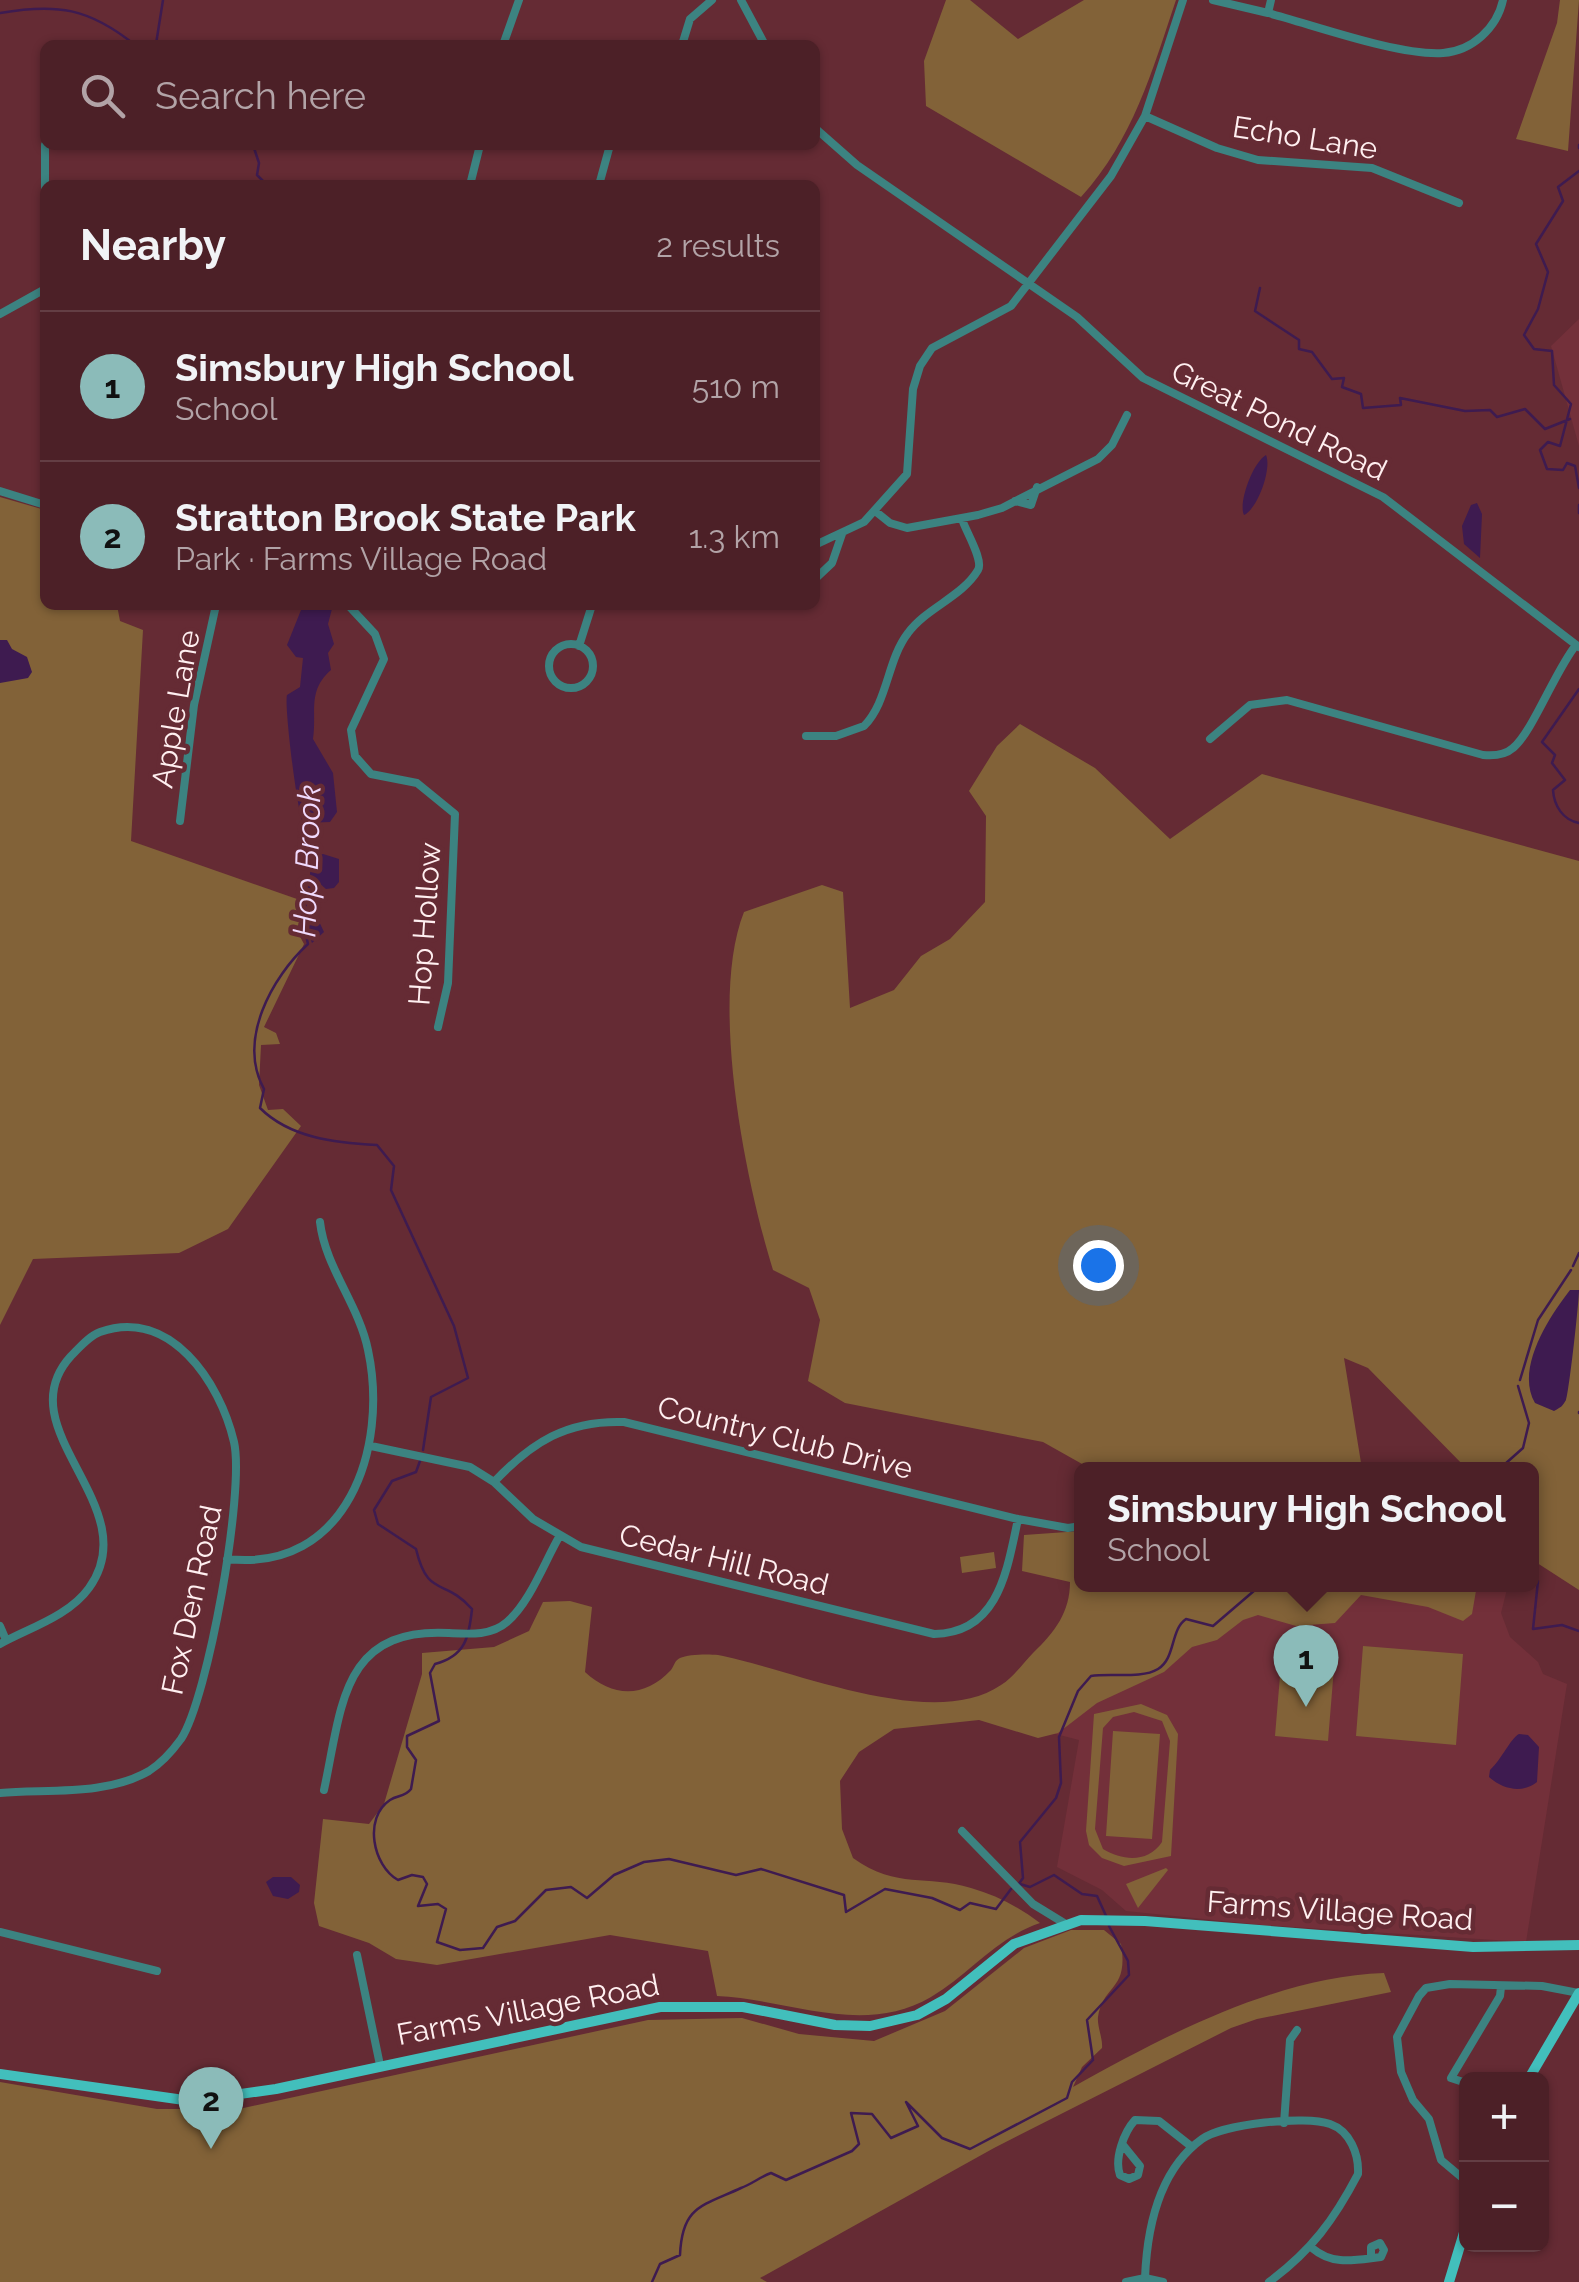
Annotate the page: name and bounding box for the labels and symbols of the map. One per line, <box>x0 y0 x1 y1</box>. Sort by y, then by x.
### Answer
street label: Echo Lane <box>1230 109 1380 166</box>
street label: Great Pond Road <box>1166 353 1393 488</box>
street label: Apple Lane <box>144 627 207 791</box>
water label: Hop Brook <box>285 784 328 938</box>
street label: Hop Hollow <box>401 841 448 1007</box>
your location <box>1073 1240 1124 1291</box>
street label: Country Club Drive <box>654 1389 916 1486</box>
street label: Fox Den Road <box>154 1502 229 1698</box>
street label: Cedar Hill Road <box>616 1517 832 1602</box>
pin: 1 <box>1274 1624 1338 1707</box>
street label: Farms Village Road <box>1206 1884 1474 1937</box>
street label: Farms Village Road <box>394 1967 662 2052</box>
pin: 2 <box>178 2066 244 2149</box>

